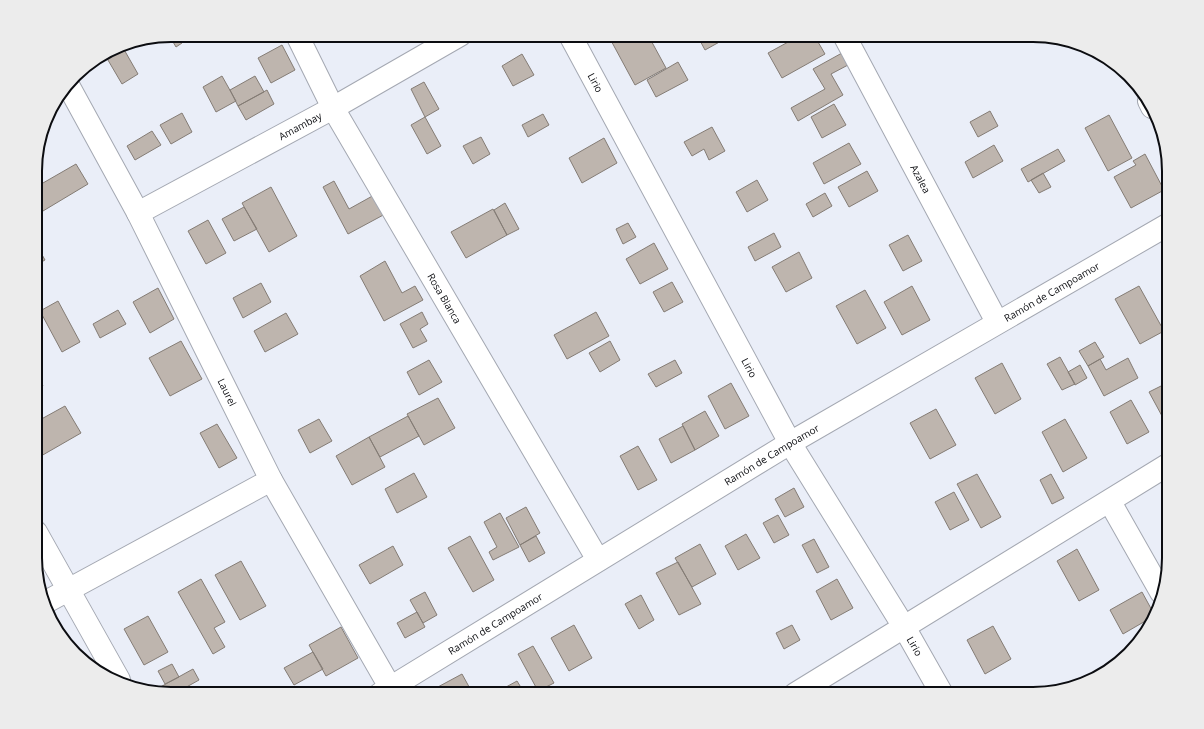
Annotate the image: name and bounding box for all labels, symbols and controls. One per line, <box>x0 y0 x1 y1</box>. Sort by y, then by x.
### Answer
street label: Lirio <box>585 70 607 95</box>
street label: Amambay <box>276 108 325 143</box>
street label: Azalea <box>907 162 934 195</box>
street label: Ramón de Campoamor <box>1001 259 1102 325</box>
street label: Rosa Blanca <box>424 271 465 326</box>
street label: Lirio <box>738 355 760 380</box>
street label: Laurel <box>214 376 240 408</box>
street label: Ramón de Campoamor <box>722 421 822 489</box>
street label: Ramón de Campoamor <box>445 589 545 658</box>
street label: Lirio <box>904 634 926 658</box>

